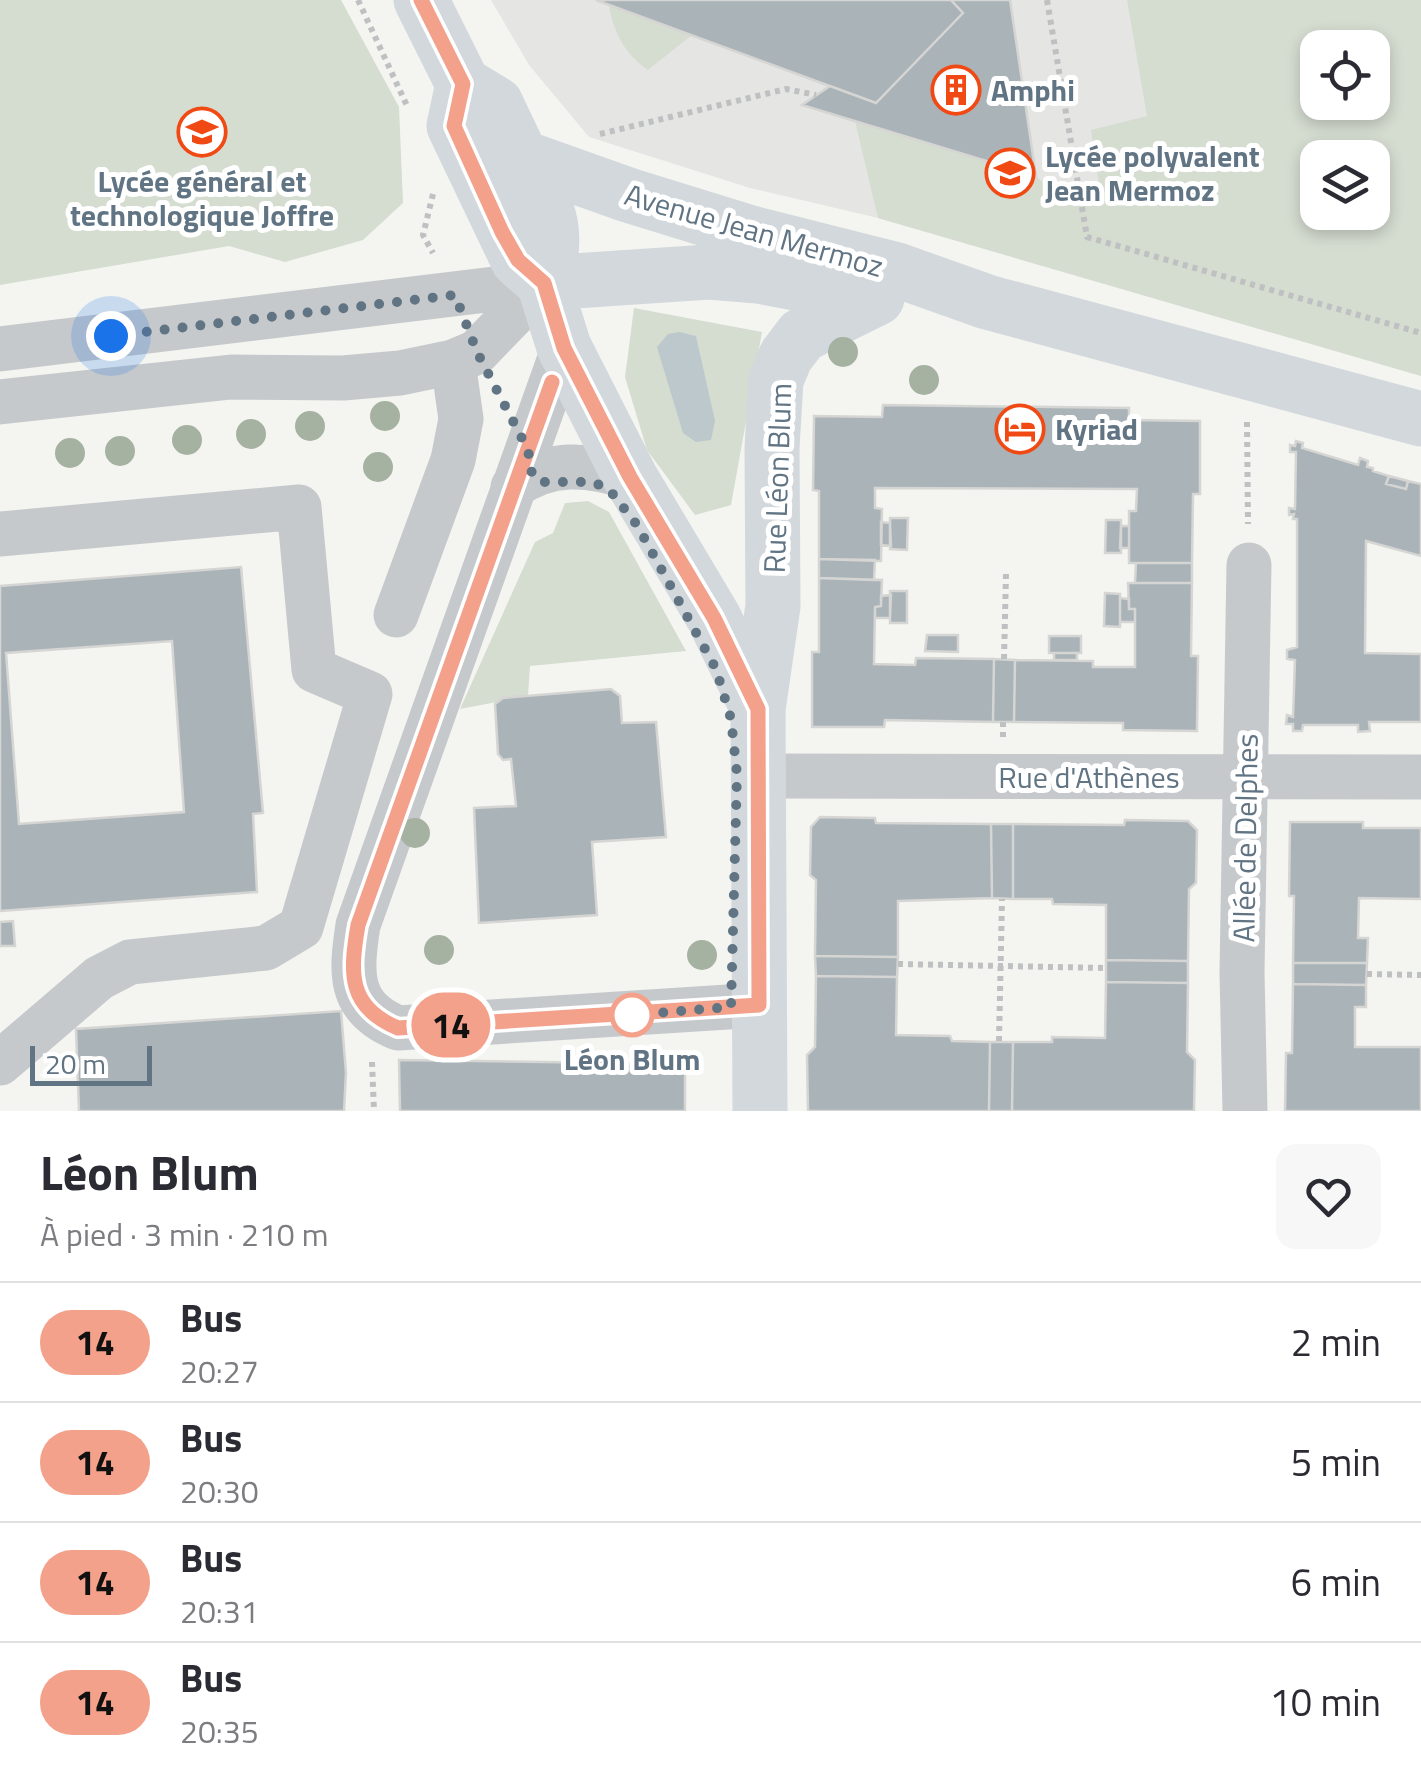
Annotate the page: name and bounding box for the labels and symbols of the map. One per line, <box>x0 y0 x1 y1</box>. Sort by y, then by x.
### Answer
building icon: Amphi <box>930 64 982 116</box>
place label: Amphi <box>991 67 1075 113</box>
school or university icon: Lycée général et technologique Joffre <box>176 106 228 158</box>
place label: Lycée polyvalent Jean Mermoz <box>1045 133 1260 213</box>
school or university icon: Lycée polyvalent Jean Mermoz <box>984 147 1036 199</box>
place label: Lycée général et technologique Joffre <box>70 158 334 238</box>
street label: Avenue Jean Mermoz <box>619 171 889 289</box>
your location <box>86 311 136 361</box>
street label: Rue Léon Blum <box>751 382 803 574</box>
hotel icon: Kyriad <box>994 403 1046 455</box>
place label: Kyriad <box>1055 406 1138 452</box>
street label: Allée de Delphes <box>1220 733 1270 943</box>
street label: Rue d'Athènes <box>998 754 1180 800</box>
line badge: 14 <box>406 992 496 1058</box>
marker: Léon Blum <box>611 994 653 1036</box>
place label: Léon Blum <box>564 1036 700 1082</box>
scale bar <box>30 1041 152 1086</box>

